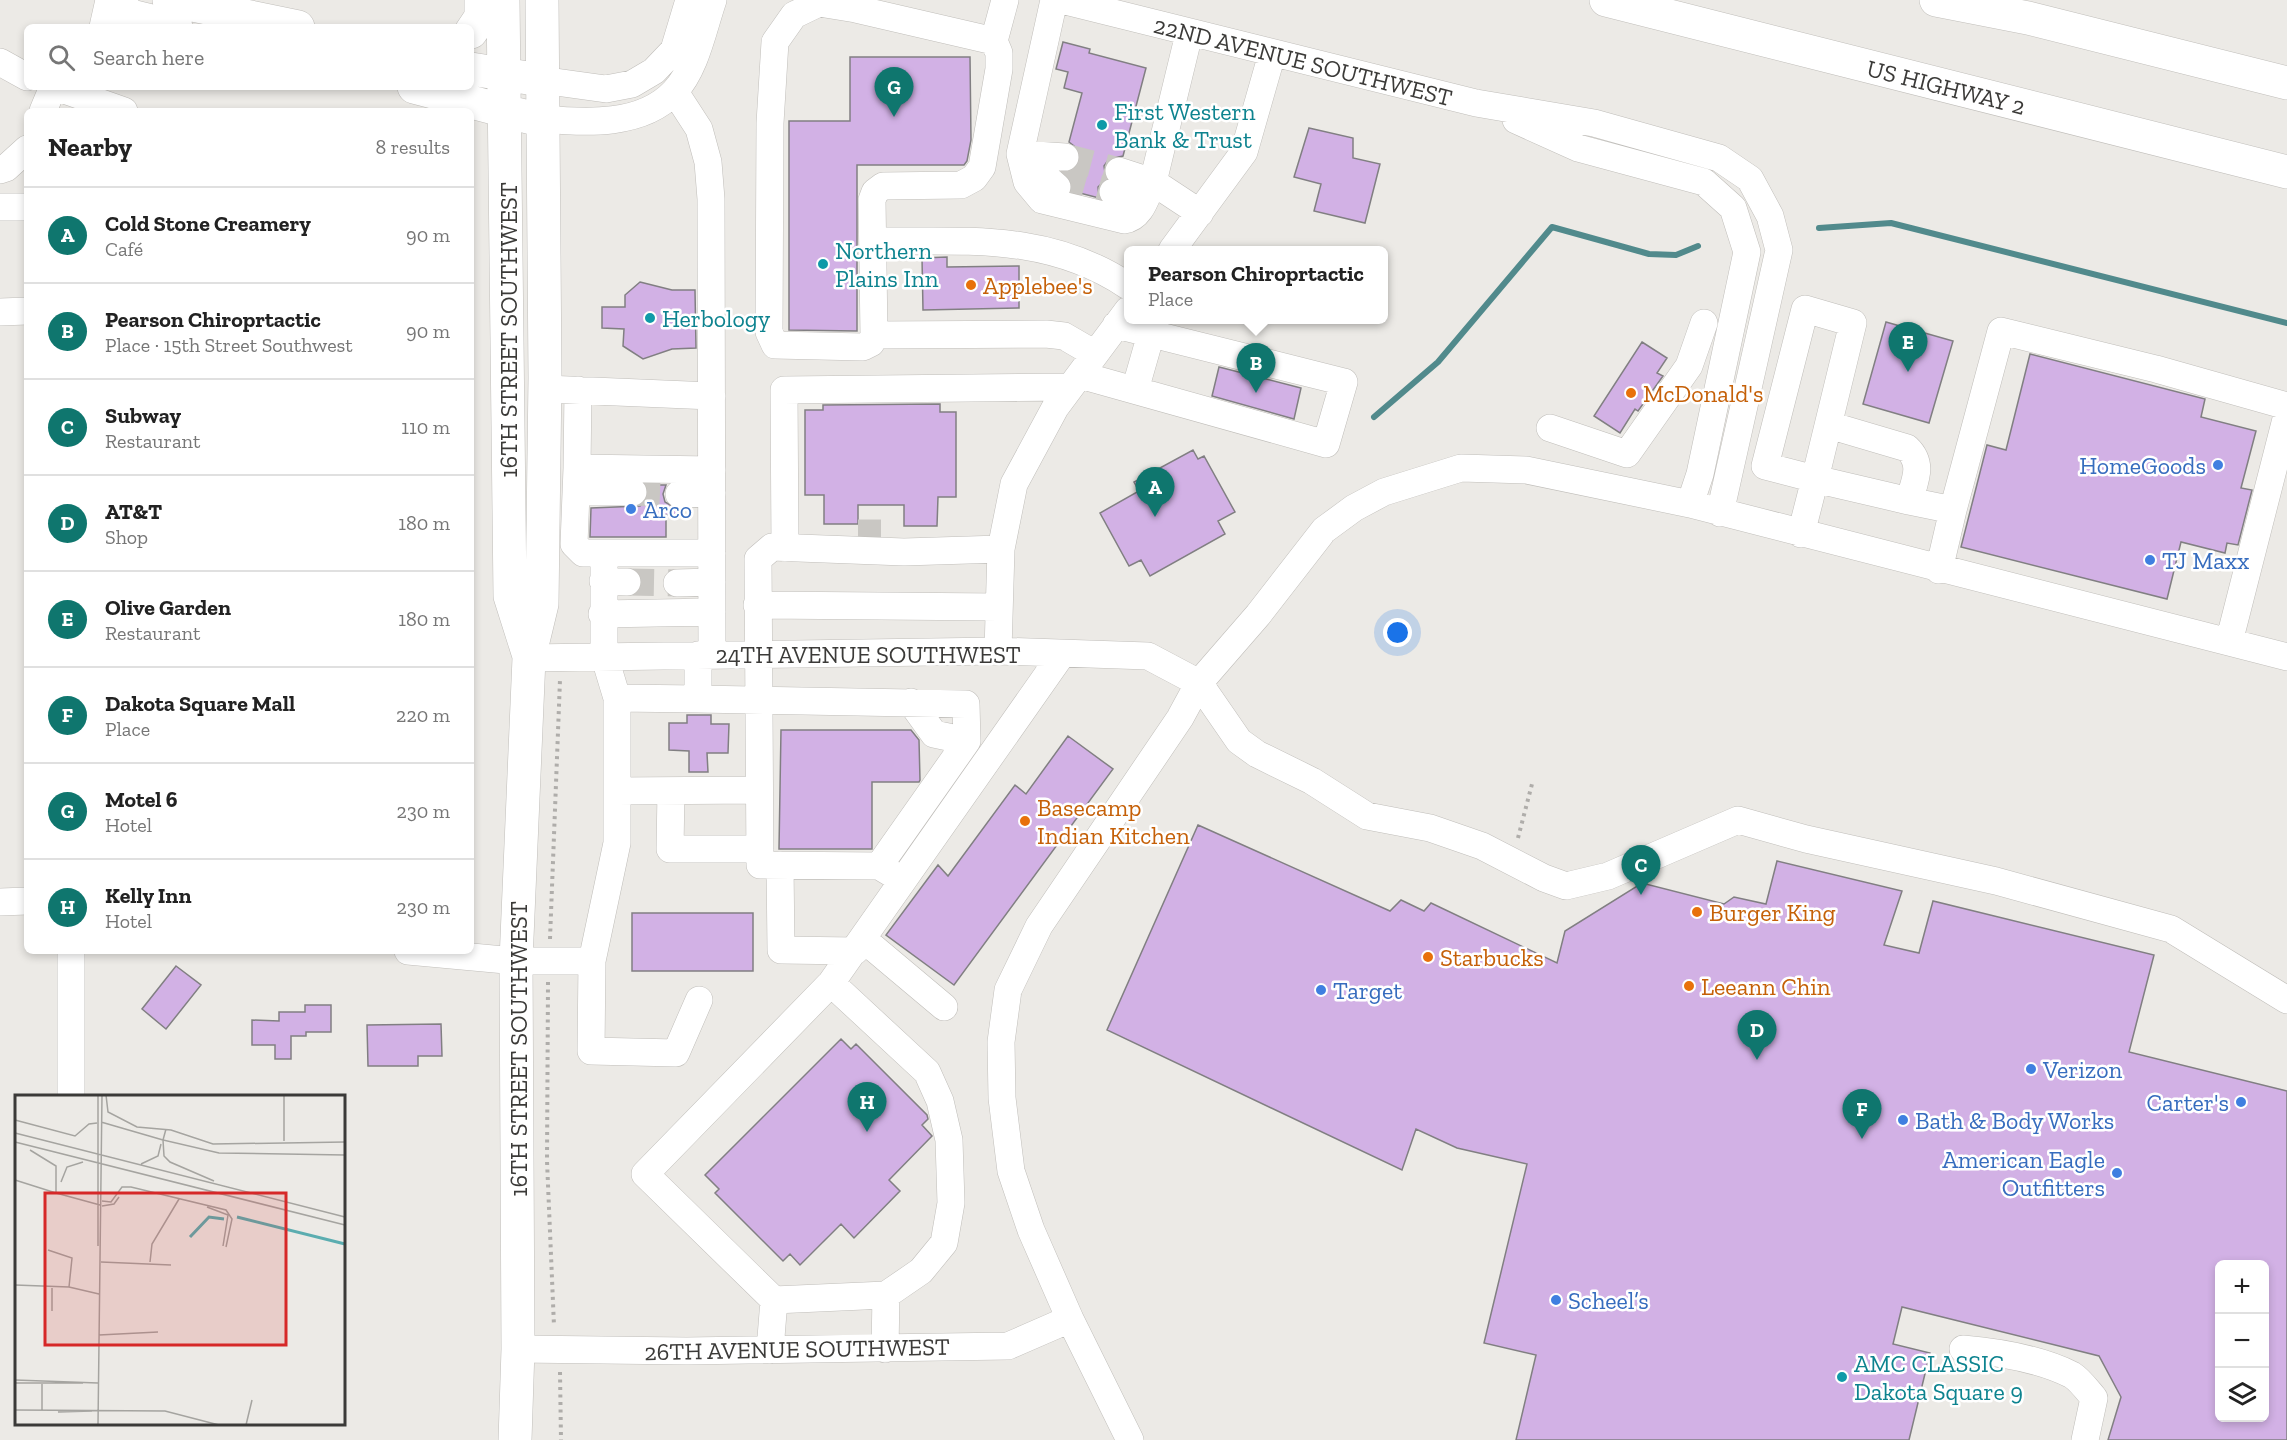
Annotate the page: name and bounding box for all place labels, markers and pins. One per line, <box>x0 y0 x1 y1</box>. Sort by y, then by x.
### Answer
pin: G <box>874 68 914 117</box>
place label: First Western Bank & Trust <box>1114 97 1256 154</box>
marker: First Western Bank & Trust <box>1095 118 1109 132</box>
place label: Northern Plains Inn <box>835 236 939 293</box>
marker: Northern Plains Inn <box>816 257 830 271</box>
place label: Applebee's <box>983 271 1093 300</box>
marker: Applebee's <box>964 278 978 292</box>
place label: Herbology <box>662 304 771 333</box>
marker: Herbology <box>643 311 657 325</box>
pin: E <box>1888 322 1928 372</box>
pin: B <box>1236 344 1276 393</box>
place label: McDonald's <box>1643 379 1763 408</box>
marker: McDonald's <box>1624 386 1638 400</box>
place label: HomeGoods <box>2079 451 2206 480</box>
marker: HomeGoods <box>2211 458 2225 472</box>
pin: A <box>1136 468 1174 517</box>
place label: Arco <box>643 495 692 524</box>
marker: Arco <box>624 502 638 516</box>
place label: TJ Maxx <box>2162 546 2249 575</box>
marker: TJ Maxx <box>2143 553 2157 567</box>
place label: Basecamp Indian Kitchen <box>1037 793 1190 850</box>
marker: Basecamp Indian Kitchen <box>1018 814 1032 828</box>
pin: C <box>1622 846 1660 895</box>
place label: Burger King <box>1709 898 1836 927</box>
marker: Burger King <box>1690 905 1704 919</box>
place label: Starbucks <box>1440 943 1544 972</box>
marker: Starbucks <box>1421 950 1435 964</box>
place label: Leeann Chin <box>1701 972 1831 1001</box>
place label: Target <box>1333 976 1402 1005</box>
marker: Leeann Chin <box>1682 979 1696 993</box>
marker: Target <box>1314 983 1328 997</box>
pin: D <box>1738 1010 1776 1060</box>
place label: Verizon <box>2042 1055 2122 1084</box>
marker: Verizon <box>2024 1062 2038 1076</box>
pin: H <box>848 1082 886 1132</box>
place label: Carter's <box>2146 1088 2229 1117</box>
pin: F <box>1842 1090 1882 1139</box>
marker: Carter's <box>2234 1095 2248 1109</box>
place label: Bath & Body Works <box>1915 1106 2114 1135</box>
marker: Bath & Body Works <box>1896 1113 1910 1127</box>
place label: American Eagle Outfitters <box>1942 1145 2105 1202</box>
marker: American Eagle Outfitters <box>2110 1166 2124 1180</box>
place label: Scheel’s <box>1568 1286 1649 1315</box>
marker: Scheel’s <box>1549 1293 1563 1307</box>
place label: AMC CLASSIC Dakota Square 9 <box>1854 1349 2023 1406</box>
marker: AMC CLASSIC Dakota Square 9 <box>1835 1370 1849 1384</box>

